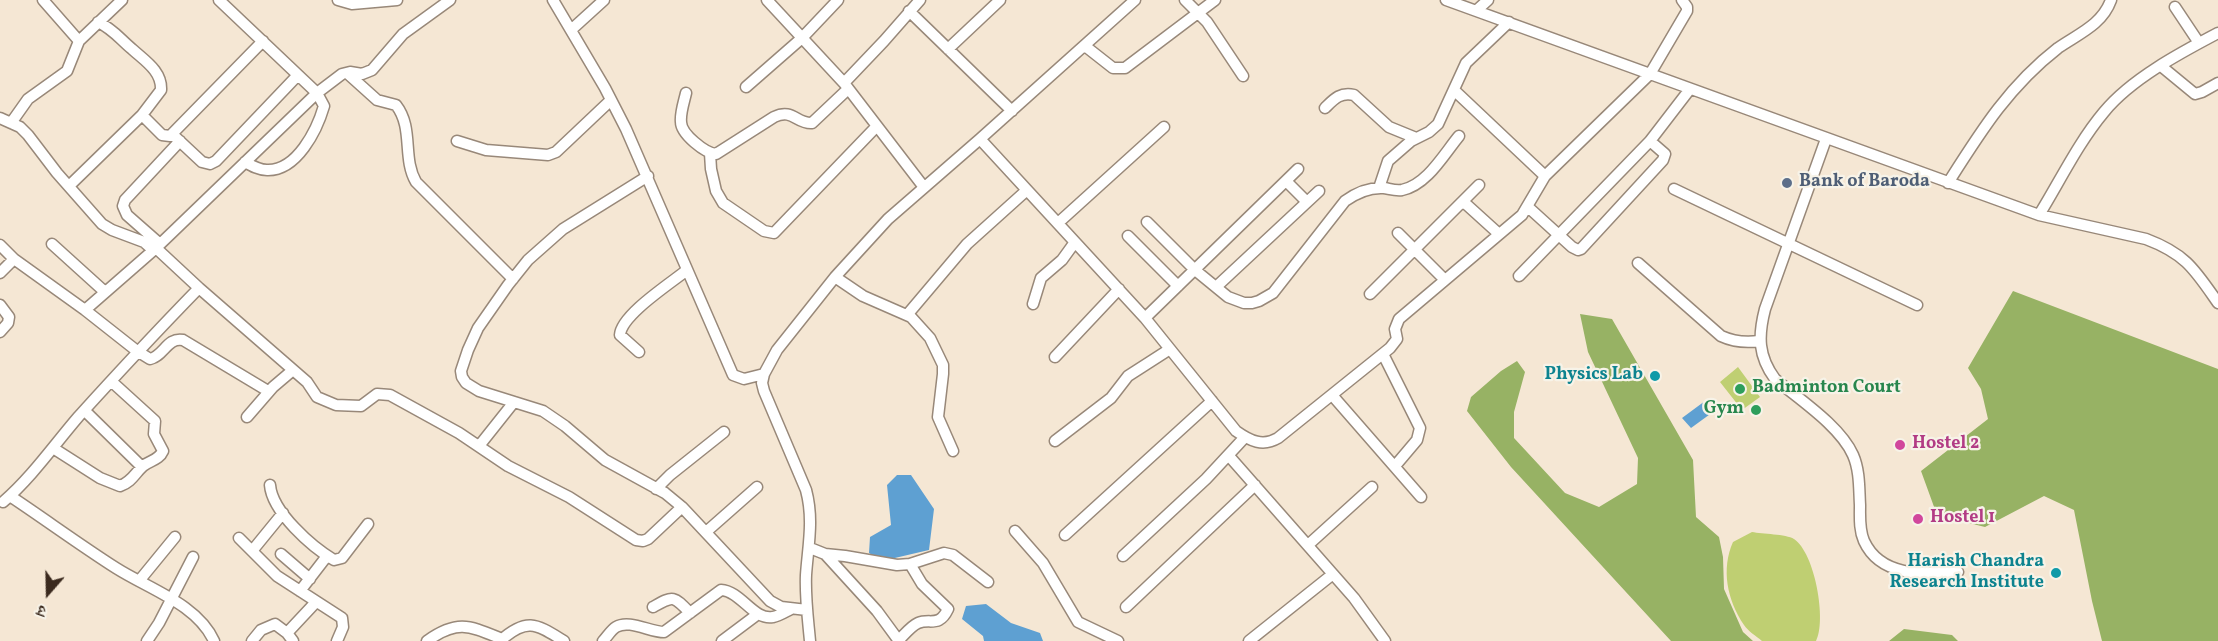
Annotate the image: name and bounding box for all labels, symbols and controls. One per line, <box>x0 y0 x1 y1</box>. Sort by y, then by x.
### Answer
place label: Bank of Baroda <box>1799 172 1930 194</box>
marker: Bank of Baroda <box>1780 176 1794 190</box>
place label: Physics Lab <box>1545 365 1643 387</box>
marker: Physics Lab <box>1648 369 1662 383</box>
place label: Badminton Court <box>1752 378 1901 400</box>
marker: Badminton Court <box>1733 382 1747 396</box>
place label: Gym <box>1704 399 1744 421</box>
marker: Gym <box>1749 403 1763 417</box>
place label: Hostel 2 <box>1912 434 1979 456</box>
marker: Hostel 2 <box>1893 438 1907 452</box>
place label: Hostel 1 <box>1930 508 1995 530</box>
marker: Hostel 1 <box>1911 512 1925 526</box>
place label: Harish Chandra Research Institute <box>1890 552 2044 594</box>
north arrow <box>18 563 78 623</box>
marker: Harish Chandra Research Institute <box>2049 566 2063 580</box>
text: उ <box>34 598 49 622</box>

